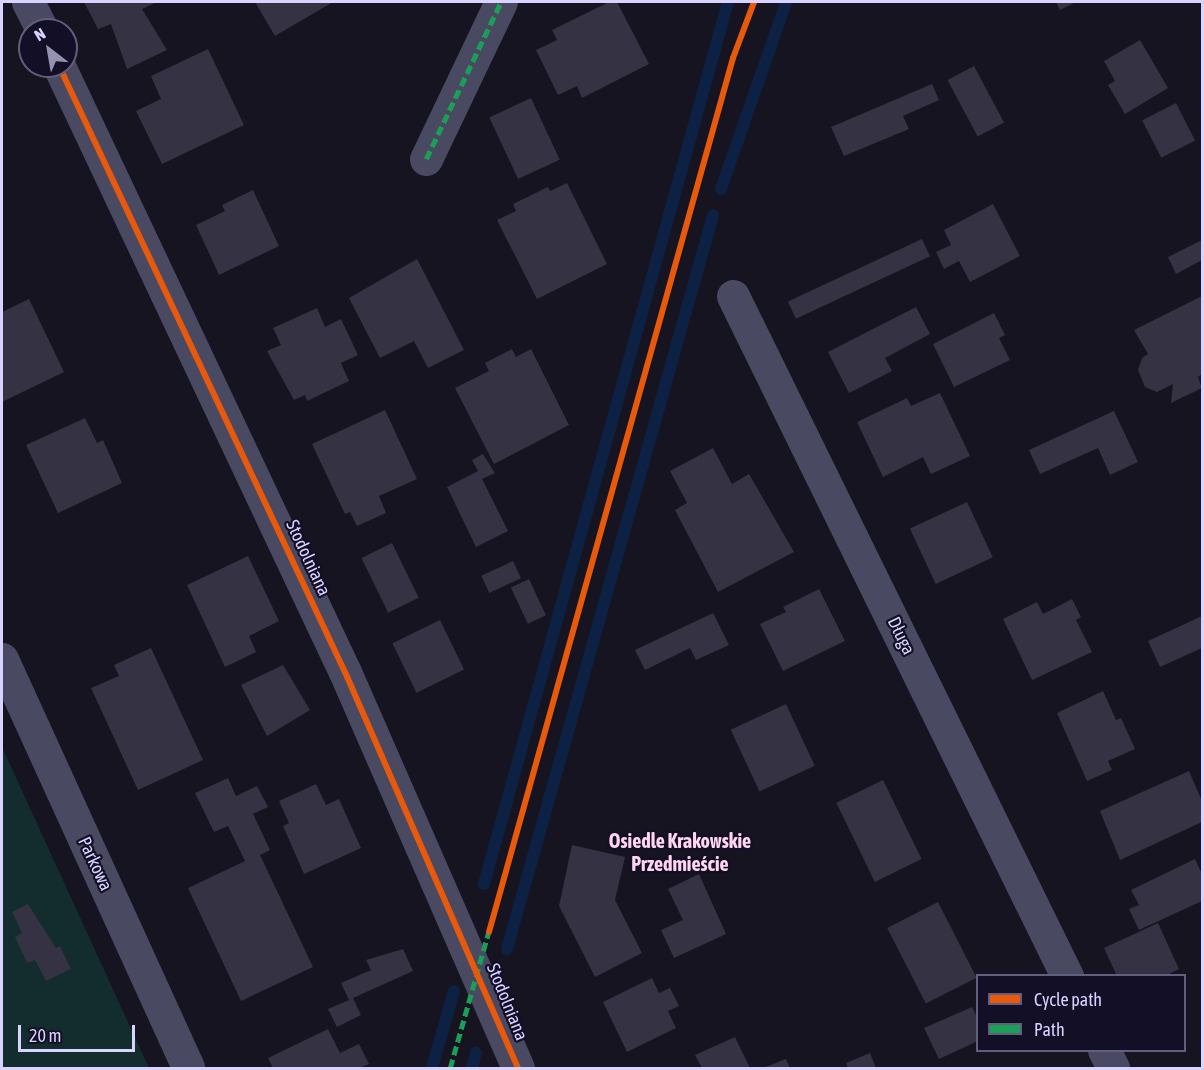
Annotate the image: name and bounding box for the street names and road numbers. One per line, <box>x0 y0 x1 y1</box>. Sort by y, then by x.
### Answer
street label: Stodolniana <box>281 517 335 599</box>
street label: Długa <box>883 614 919 658</box>
street label: Parkowa <box>73 834 117 894</box>
street label: Stodolniana <box>482 960 532 1044</box>

